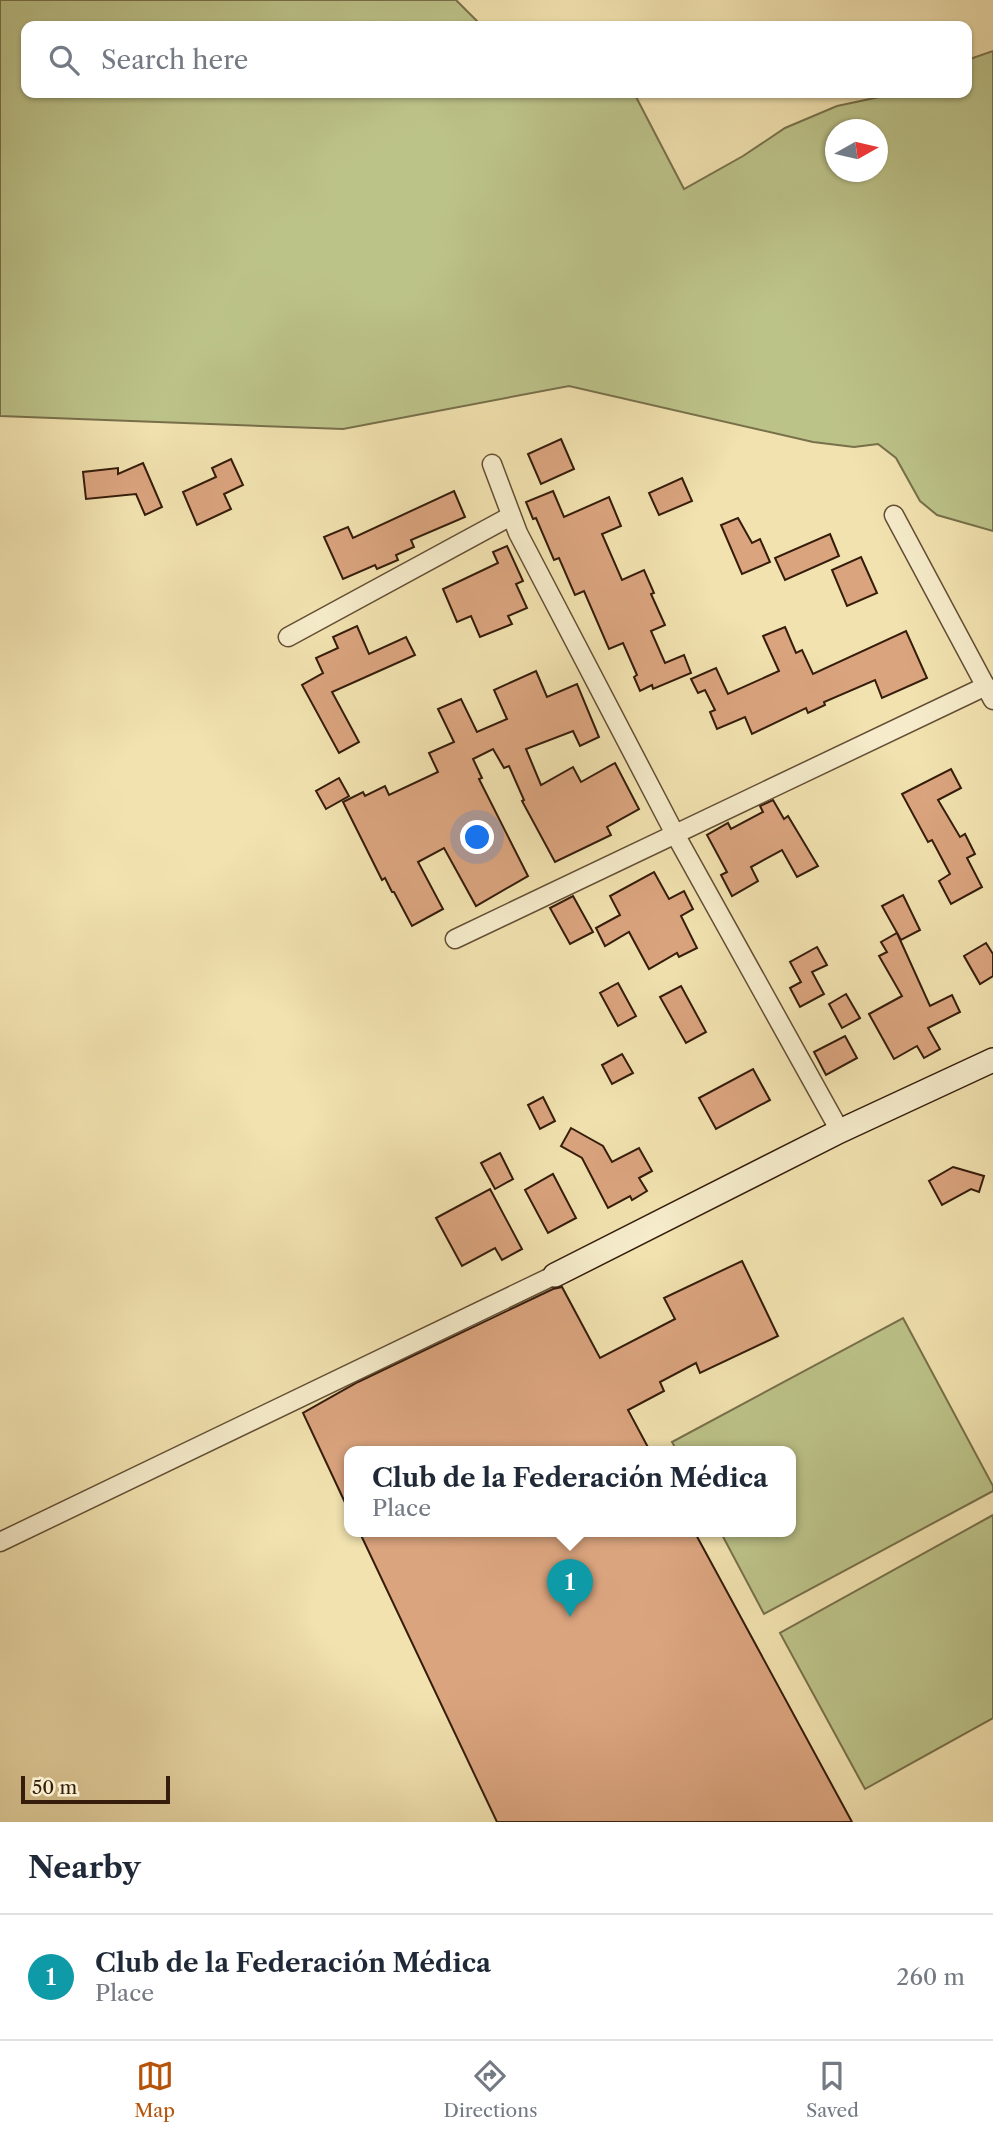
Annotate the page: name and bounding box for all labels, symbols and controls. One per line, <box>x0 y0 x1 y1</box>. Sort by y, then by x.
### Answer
search box <box>21 21 972 98</box>
icon: search <box>45 41 83 79</box>
text: Search here <box>101 44 248 76</box>
north arrow <box>825 119 888 182</box>
your location <box>460 820 494 854</box>
popup <box>344 1446 796 1537</box>
text: Club de la Federación Médica <box>372 1462 768 1494</box>
text: Place <box>372 1494 431 1522</box>
pin: 1 <box>547 1559 593 1617</box>
scale bar <box>21 1773 170 1805</box>
text: 50 m <box>32 1776 77 1799</box>
text: Nearby <box>28 1849 141 1886</box>
text: Club de la Federación Médica <box>95 1947 491 1979</box>
text: 1 <box>46 1963 56 1991</box>
text: 260 m <box>896 1963 965 1991</box>
text: Place <box>95 1979 154 2007</box>
tab: Map <box>134 2057 175 2122</box>
tab: Directions <box>444 2057 537 2122</box>
tab: Saved <box>806 2057 859 2122</box>

